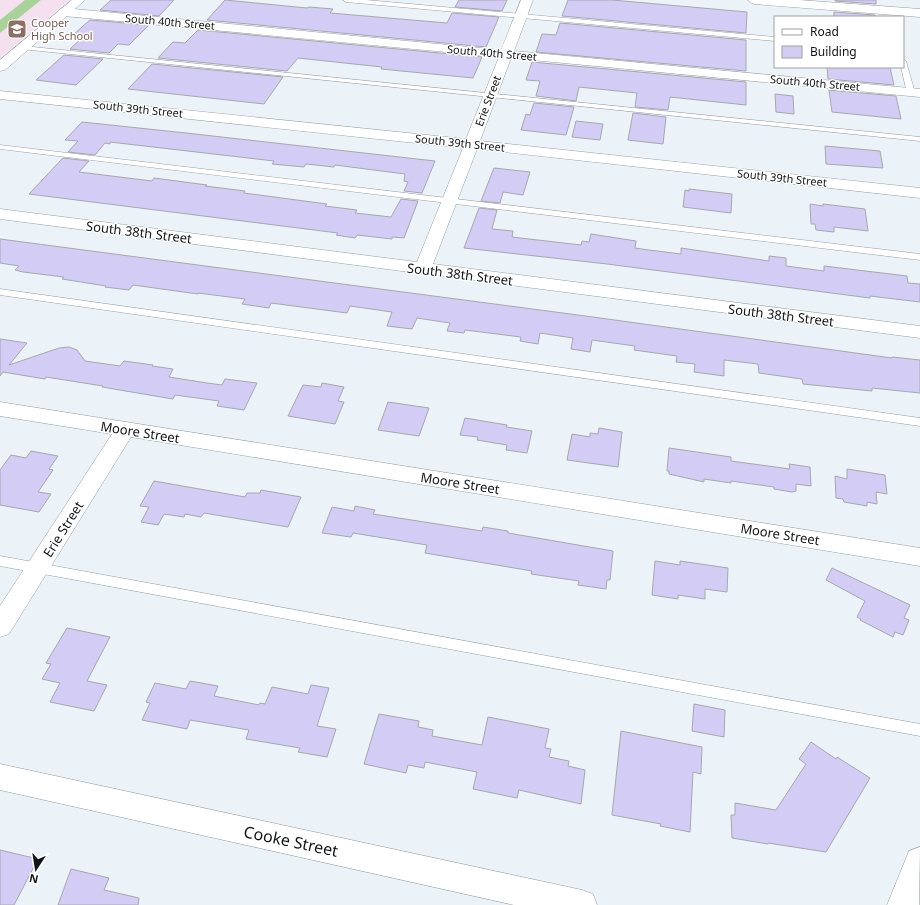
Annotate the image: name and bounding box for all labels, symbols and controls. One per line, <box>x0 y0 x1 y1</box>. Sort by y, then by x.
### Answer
street label: South 40th Street <box>125 10 216 33</box>
place label: Cooper High School <box>31 15 93 43</box>
legend <box>774 16 904 68</box>
school or university icon: Cooper High School <box>6 18 28 40</box>
text: Road <box>810 23 839 40</box>
street label: South 40th Street <box>447 41 538 64</box>
text: Building <box>810 43 857 60</box>
street label: South 40th Street <box>770 71 861 94</box>
street label: Erie Street <box>471 73 504 128</box>
street label: South 39th Street <box>92 96 184 121</box>
street label: South 39th Street <box>414 130 506 155</box>
street label: South 39th Street <box>736 165 828 190</box>
street label: South 38th Street <box>85 217 193 247</box>
street label: South 38th Street <box>406 259 514 289</box>
street label: South 38th Street <box>727 300 835 330</box>
street label: Moore Street <box>99 417 181 447</box>
street label: Moore Street <box>419 468 501 498</box>
street label: Erie Street <box>39 497 87 560</box>
street label: Moore Street <box>739 519 821 549</box>
street label: Cooke Street <box>242 820 340 862</box>
north arrow <box>16 849 56 889</box>
text: N <box>28 871 40 888</box>

